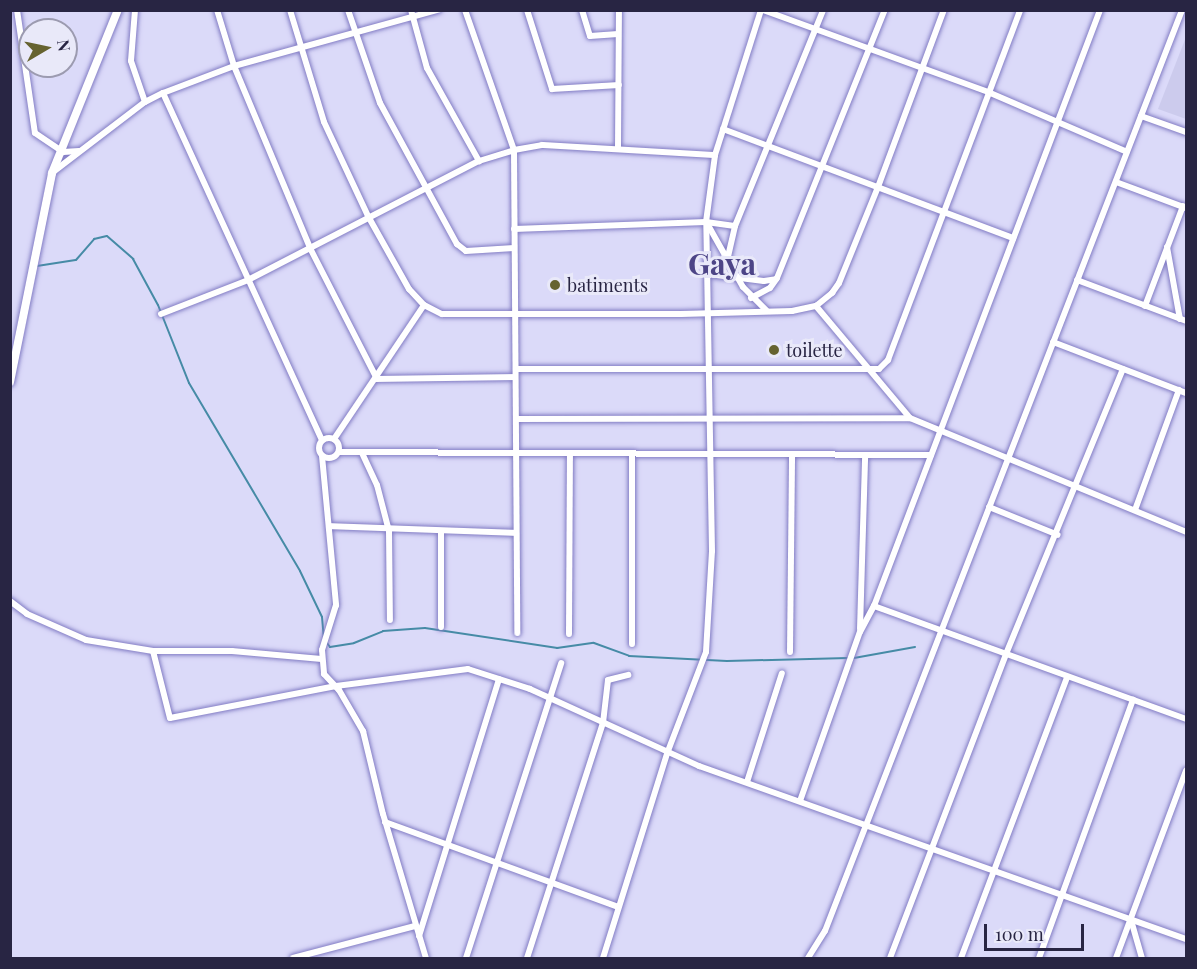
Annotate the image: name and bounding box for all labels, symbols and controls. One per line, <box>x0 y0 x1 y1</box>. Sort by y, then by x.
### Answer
north arrow <box>18 18 78 78</box>
text: N <box>53 38 76 53</box>
district label: Gaya <box>688 245 756 281</box>
place label: batiments <box>567 274 648 296</box>
marker: batiments <box>548 278 562 292</box>
place label: toilette <box>786 339 843 361</box>
marker: toilette <box>767 343 781 357</box>
scale bar <box>987 912 1088 950</box>
text: 100 m <box>995 922 1044 946</box>

